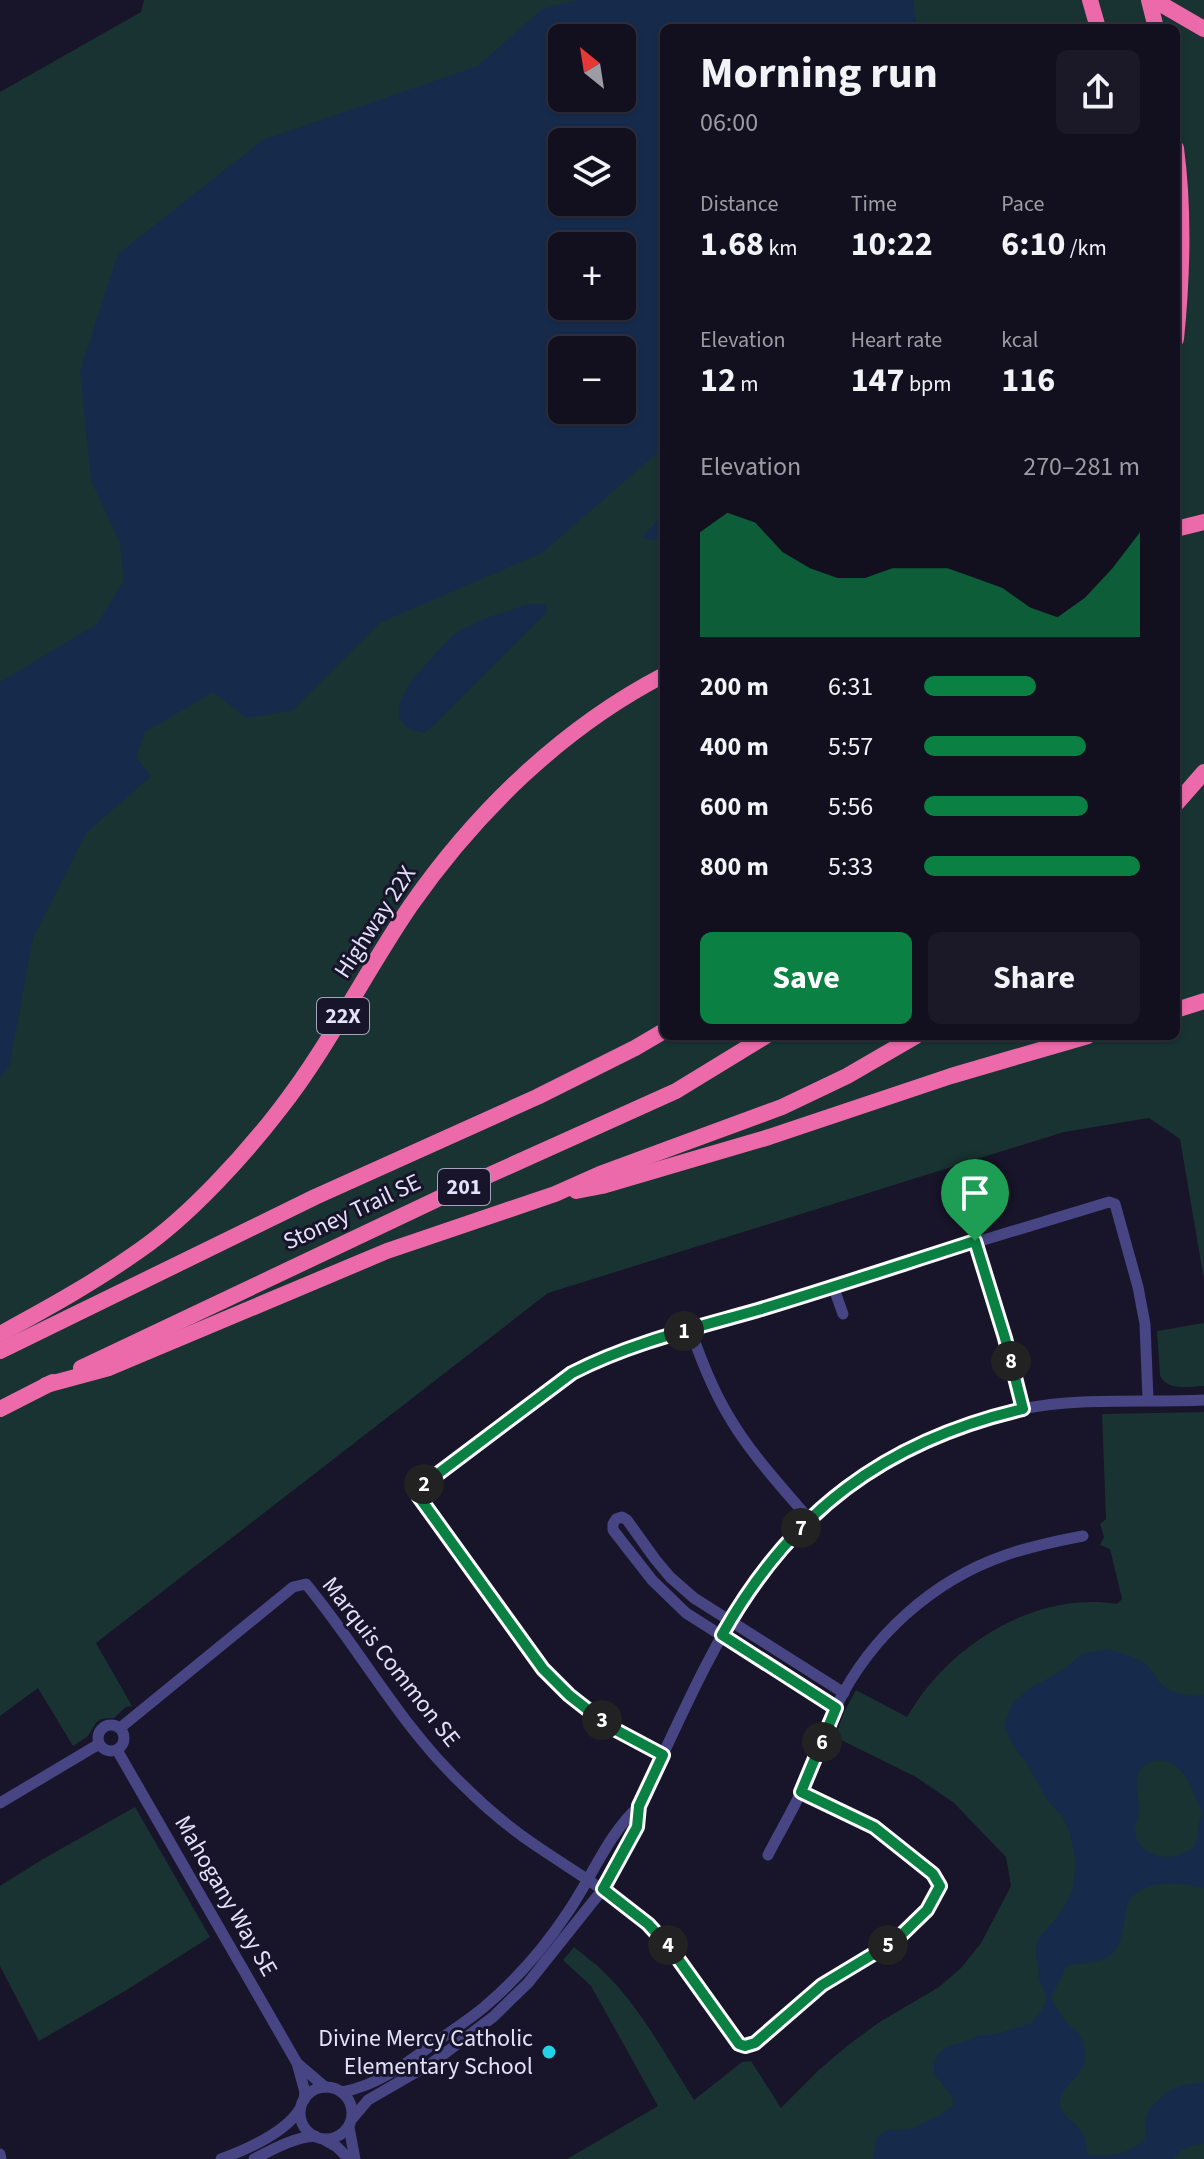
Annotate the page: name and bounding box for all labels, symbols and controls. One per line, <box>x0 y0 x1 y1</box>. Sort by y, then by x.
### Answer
north arrow <box>548 24 636 112</box>
map controls <box>548 24 636 424</box>
text: Morning run <box>700 42 938 105</box>
button: share <box>1056 50 1140 134</box>
text: 06:00 <box>700 104 758 141</box>
button: layers <box>548 128 636 216</box>
text: Distance <box>700 188 778 220</box>
text: Time <box>851 188 897 220</box>
text: Pace <box>1001 188 1044 220</box>
text: 1.68 <box>700 220 764 269</box>
text: 10:22 <box>851 220 933 269</box>
text: 6:10 <box>1001 220 1065 269</box>
button: + <box>548 232 636 320</box>
text: km <box>764 232 798 264</box>
text: /km <box>1065 232 1107 264</box>
text: Elevation <box>700 324 786 356</box>
text: Heart rate <box>851 324 942 356</box>
text: kcal <box>1001 324 1038 356</box>
button: − <box>548 336 636 424</box>
text: 12 <box>700 356 736 405</box>
text: 147 <box>851 356 905 405</box>
text: 116 <box>1001 356 1055 405</box>
text: m <box>736 368 759 400</box>
text: bpm <box>905 368 952 400</box>
text: Elevation <box>700 448 801 485</box>
text: 270–281 m <box>1023 448 1140 485</box>
text: 200 m <box>700 668 769 705</box>
text: 6:31 <box>828 668 873 705</box>
text: 400 m <box>700 728 769 765</box>
text: 5:57 <box>828 728 873 765</box>
text: 600 m <box>700 788 769 825</box>
text: 5:56 <box>828 788 873 825</box>
text: 800 m <box>700 848 769 885</box>
text: 5:33 <box>828 848 873 885</box>
street label: Highway 22X <box>325 859 425 985</box>
button: Save <box>700 932 912 1024</box>
button: Share <box>928 932 1140 1024</box>
road number: 22X <box>317 998 369 1034</box>
pin <box>941 1159 1009 1241</box>
street label: Stoney Trail SE <box>277 1165 427 1259</box>
road number: 201 <box>438 1169 490 1205</box>
icon: arrive <box>953 1171 997 1215</box>
pin: 1 <box>664 1311 704 1351</box>
text: 1 <box>678 1315 690 1347</box>
pin: 8 <box>991 1341 1031 1381</box>
text: 8 <box>1005 1345 1017 1377</box>
pin: 2 <box>404 1464 444 1504</box>
text: 2 <box>418 1468 430 1500</box>
pin: 7 <box>781 1508 821 1548</box>
text: 7 <box>795 1512 807 1544</box>
street label: Marquis Common SE <box>313 1569 469 1755</box>
pin: 3 <box>582 1700 622 1740</box>
text: 3 <box>596 1704 608 1736</box>
pin: 6 <box>802 1722 842 1762</box>
text: 6 <box>816 1726 828 1758</box>
street label: Mahogany Way SE <box>166 1809 286 1983</box>
pin: 4 <box>648 1925 688 1965</box>
pin: 5 <box>868 1925 908 1965</box>
text: 4 <box>662 1929 674 1961</box>
text: 5 <box>882 1929 894 1961</box>
place label: Divine Mercy Catholic Elementary School <box>318 2021 533 2084</box>
marker: Divine Mercy Catholic Elementary School <box>540 2043 558 2061</box>

